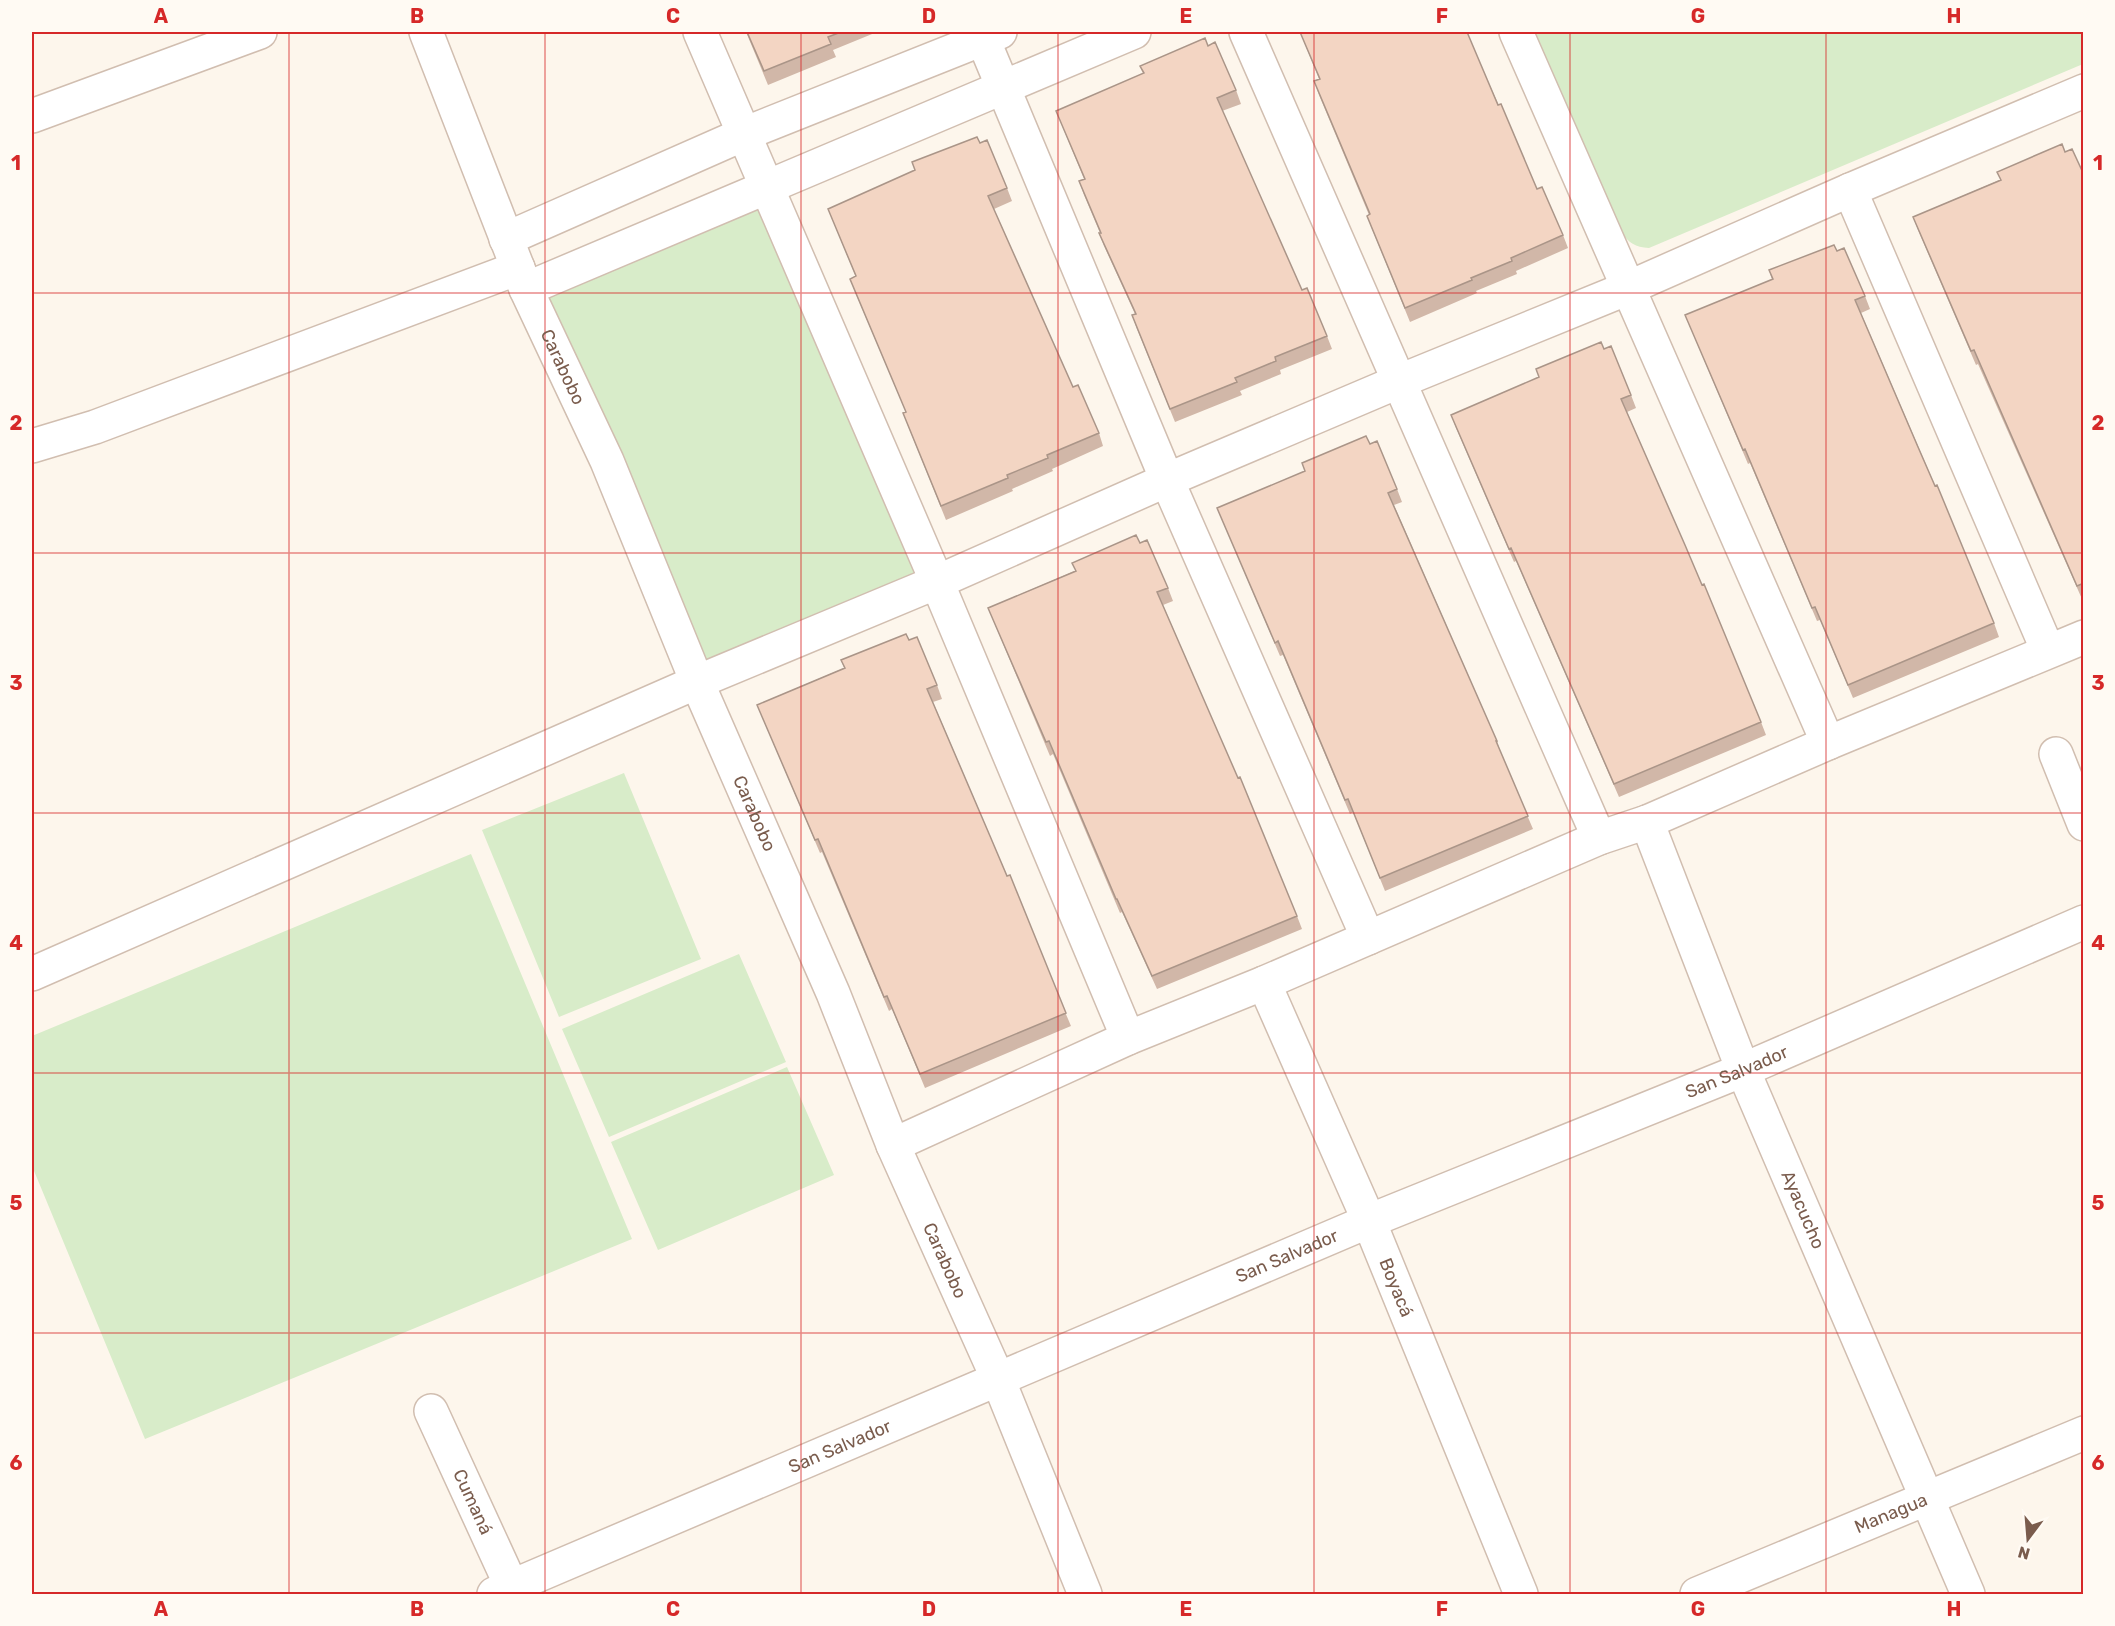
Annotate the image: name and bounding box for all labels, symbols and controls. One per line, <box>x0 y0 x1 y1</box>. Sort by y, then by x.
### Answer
text: A <box>154 4 169 28</box>
text: B <box>410 4 424 28</box>
text: C <box>666 4 680 28</box>
text: D <box>922 4 936 28</box>
text: E <box>1180 4 1192 28</box>
text: F <box>1436 4 1448 28</box>
text: G <box>1691 4 1705 28</box>
text: H <box>1947 4 1961 28</box>
text: 1 <box>11 151 21 175</box>
text: 1 <box>2093 151 2103 175</box>
street label: Carabobo <box>536 326 590 408</box>
text: 2 <box>10 411 23 435</box>
text: 2 <box>2092 411 2105 435</box>
text: 3 <box>9 671 23 695</box>
text: 3 <box>2091 671 2105 695</box>
street label: Carabobo <box>728 772 781 855</box>
text: 4 <box>9 931 23 955</box>
text: 4 <box>2091 931 2105 955</box>
street label: San Salvador <box>1682 1041 1792 1103</box>
street label: Ayacucho <box>1777 1167 1829 1252</box>
text: 5 <box>10 1191 23 1215</box>
text: 5 <box>2092 1191 2105 1215</box>
street label: Carabobo <box>918 1219 971 1302</box>
street label: San Salvador <box>1232 1224 1342 1288</box>
street label: Boyacá <box>1374 1255 1418 1320</box>
street label: San Salvador <box>785 1415 895 1478</box>
text: 6 <box>9 1451 23 1475</box>
text: 6 <box>2091 1451 2105 1475</box>
street label: Cumaná <box>448 1466 497 1538</box>
street label: Managua <box>1851 1488 1930 1538</box>
north arrow <box>1998 1509 2058 1569</box>
text: N <box>2016 1542 2032 1564</box>
text: A <box>154 1597 169 1621</box>
text: B <box>410 1597 424 1621</box>
text: C <box>666 1597 680 1621</box>
text: D <box>922 1597 936 1621</box>
text: E <box>1180 1597 1192 1621</box>
text: F <box>1436 1597 1448 1621</box>
text: G <box>1691 1597 1705 1621</box>
text: H <box>1947 1597 1961 1621</box>

